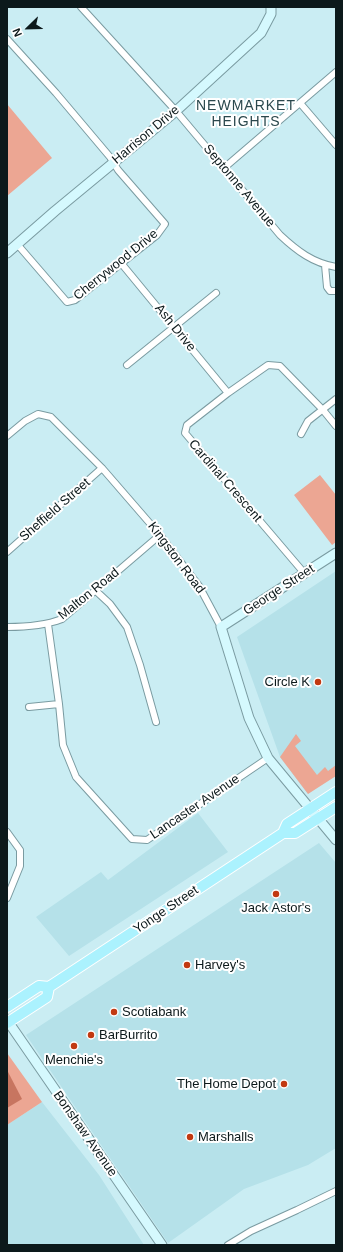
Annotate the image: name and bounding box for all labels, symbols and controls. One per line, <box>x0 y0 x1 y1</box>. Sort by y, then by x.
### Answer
north arrow <box>8 8 48 48</box>
text: N <box>10 27 24 39</box>
district label: NEWMARKET HEIGHTS <box>196 98 296 130</box>
street label: Harrison Drive <box>109 102 183 168</box>
street label: Septonne Avenue <box>200 141 278 231</box>
street label: Cherrywood Drive <box>71 226 161 304</box>
street label: Ash Drive <box>151 301 199 355</box>
street label: Cardinal Crescent <box>185 437 265 525</box>
street label: Sheffield Street <box>16 475 94 545</box>
street label: Kingston Road <box>144 519 208 597</box>
street label: George Street <box>241 561 317 619</box>
street label: Malton Road <box>55 565 123 623</box>
place label: Circle K <box>264 674 310 690</box>
marker: Circle K <box>313 677 323 687</box>
street label: Lancaster Avenue <box>147 771 243 843</box>
street label: Yonge Street <box>131 883 201 937</box>
marker: Jack Astor's <box>271 889 281 899</box>
place label: Jack Astor's <box>241 900 311 916</box>
place label: Harvey's <box>195 957 245 973</box>
marker: Harvey's <box>182 960 192 970</box>
place label: Scotiabank <box>122 1004 186 1020</box>
marker: Scotiabank <box>109 1007 119 1017</box>
place label: BarBurrito <box>99 1027 158 1043</box>
marker: BarBurrito <box>86 1030 96 1040</box>
marker: Menchie's <box>69 1041 79 1051</box>
place label: Menchie's <box>45 1052 103 1068</box>
place label: The Home Depot <box>177 1076 276 1092</box>
marker: The Home Depot <box>279 1079 289 1089</box>
street label: Bonshaw Avenue <box>50 1088 120 1180</box>
place label: Marshalls <box>198 1129 254 1145</box>
marker: Marshalls <box>185 1132 195 1142</box>

